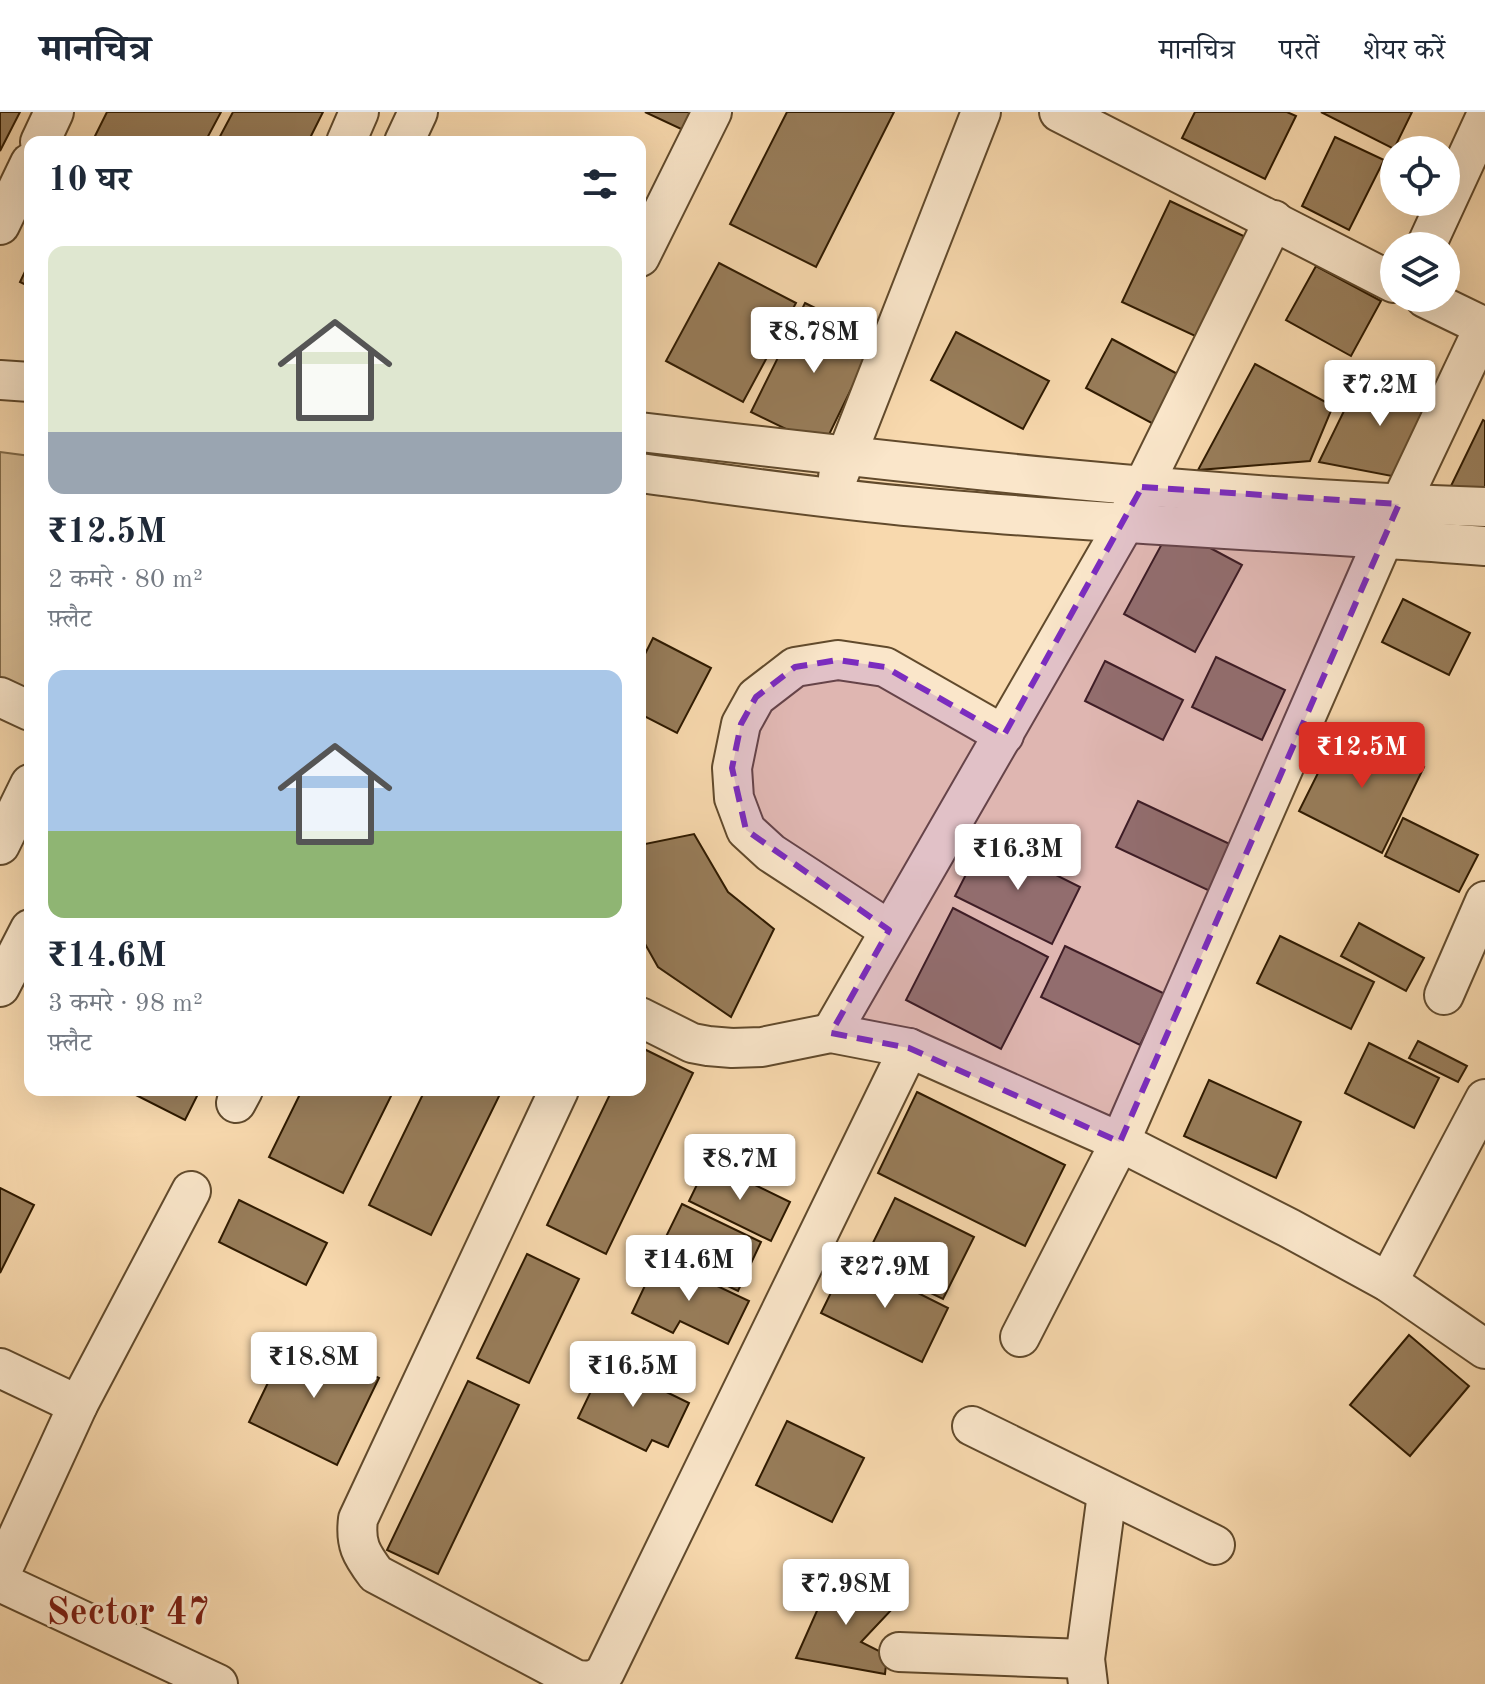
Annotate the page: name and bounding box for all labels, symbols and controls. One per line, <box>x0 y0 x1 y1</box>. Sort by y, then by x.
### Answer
text: मानचित्र <box>40 32 151 70</box>
text: मानचित्र <box>1159 38 1235 66</box>
text: परतें <box>1279 38 1319 66</box>
text: शेयर करें <box>1363 38 1445 66</box>
map controls <box>1380 136 1460 312</box>
button: locate <box>1380 136 1460 216</box>
icon: filters <box>578 162 622 206</box>
text: 10 घर <box>48 164 131 198</box>
button: layers <box>1380 232 1460 312</box>
icon: home <box>263 298 407 442</box>
pin: ₹8.78M <box>749 307 879 375</box>
text: ₹8.78M <box>769 320 859 346</box>
pin: ₹7.2M <box>1324 360 1436 428</box>
text: ₹7.2M <box>1342 373 1418 399</box>
text: ₹12.5M <box>48 516 166 550</box>
text: 2 कमरे · 80 m² <box>48 567 203 593</box>
text: फ़्लैट <box>48 607 91 633</box>
icon: home <box>263 722 407 866</box>
pin: ₹12.5M <box>1297 722 1427 790</box>
text: ₹12.5M <box>1317 735 1407 761</box>
pin: ₹16.3M <box>953 824 1083 892</box>
text: ₹16.3M <box>973 837 1063 863</box>
text: ₹14.6M <box>48 940 166 974</box>
text: 3 कमरे · 98 m² <box>48 991 203 1017</box>
text: फ़्लैट <box>48 1031 91 1057</box>
pin: ₹8.7M <box>684 1134 796 1202</box>
text: ₹8.7M <box>702 1147 778 1173</box>
pin: ₹14.6M <box>624 1235 754 1303</box>
pin: ₹27.9M <box>820 1242 950 1310</box>
text: ₹14.6M <box>644 1248 734 1274</box>
text: ₹27.9M <box>840 1255 930 1281</box>
pin: ₹18.8M <box>249 1332 379 1400</box>
pin: ₹16.5M <box>568 1341 698 1409</box>
text: ₹18.8M <box>269 1345 359 1371</box>
text: ₹16.5M <box>588 1354 678 1380</box>
pin: ₹7.98M <box>781 1559 911 1627</box>
text: ₹7.98M <box>801 1572 891 1598</box>
district label: Sector 47 <box>46 1595 210 1633</box>

